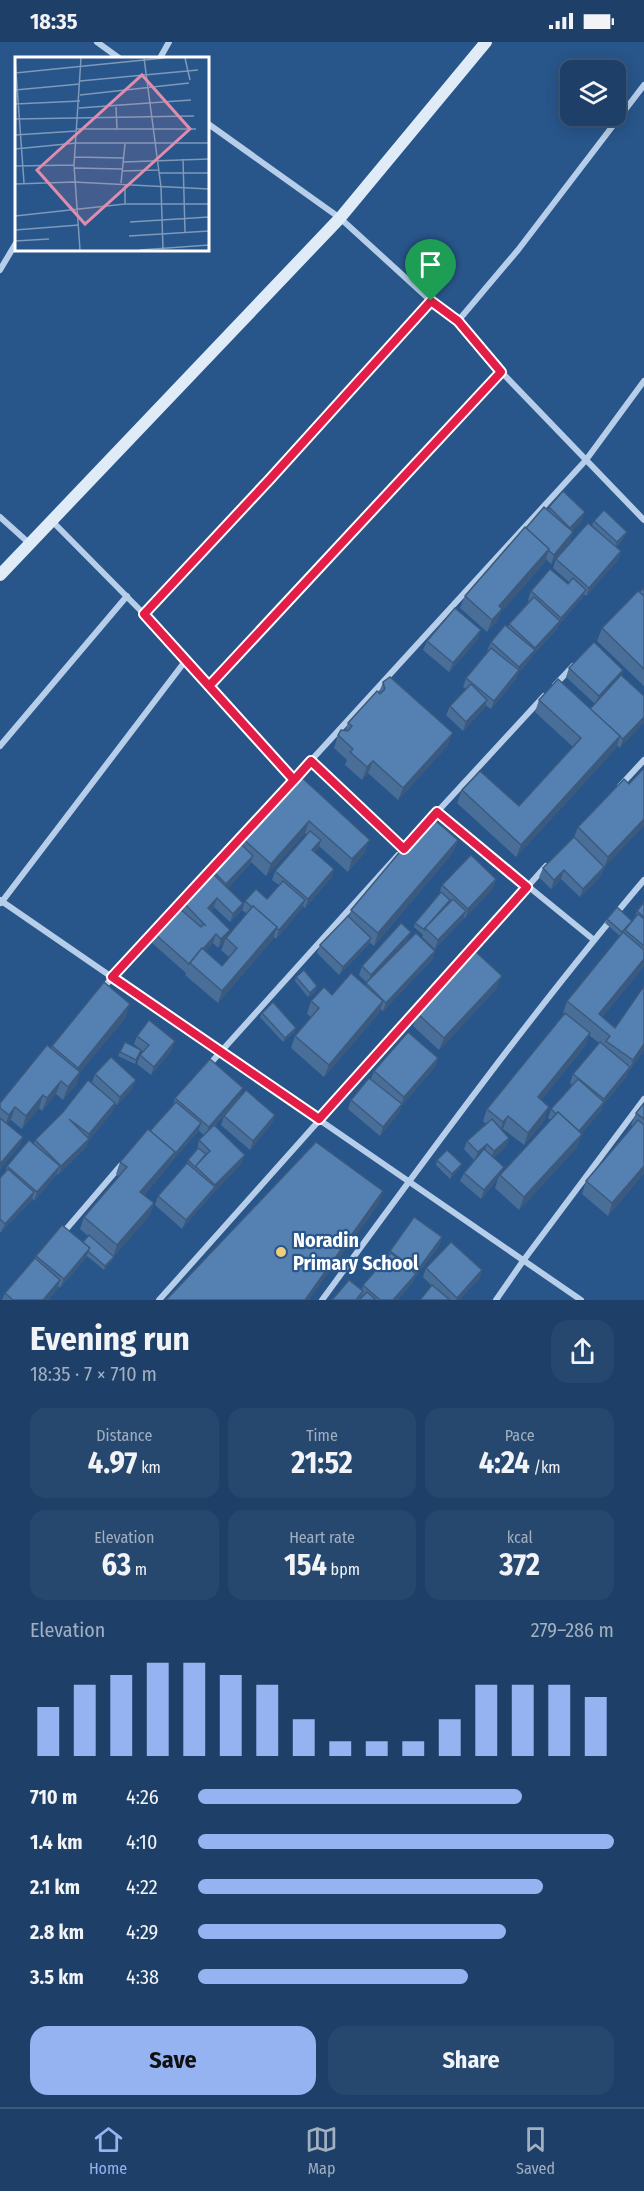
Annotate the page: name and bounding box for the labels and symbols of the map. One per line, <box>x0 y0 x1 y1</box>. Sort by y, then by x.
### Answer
inset map <box>15 57 208 250</box>
pin <box>405 239 456 301</box>
place label: Noradin Primary School <box>293 1228 419 1275</box>
marker: Noradin Primary School <box>274 1245 288 1259</box>

